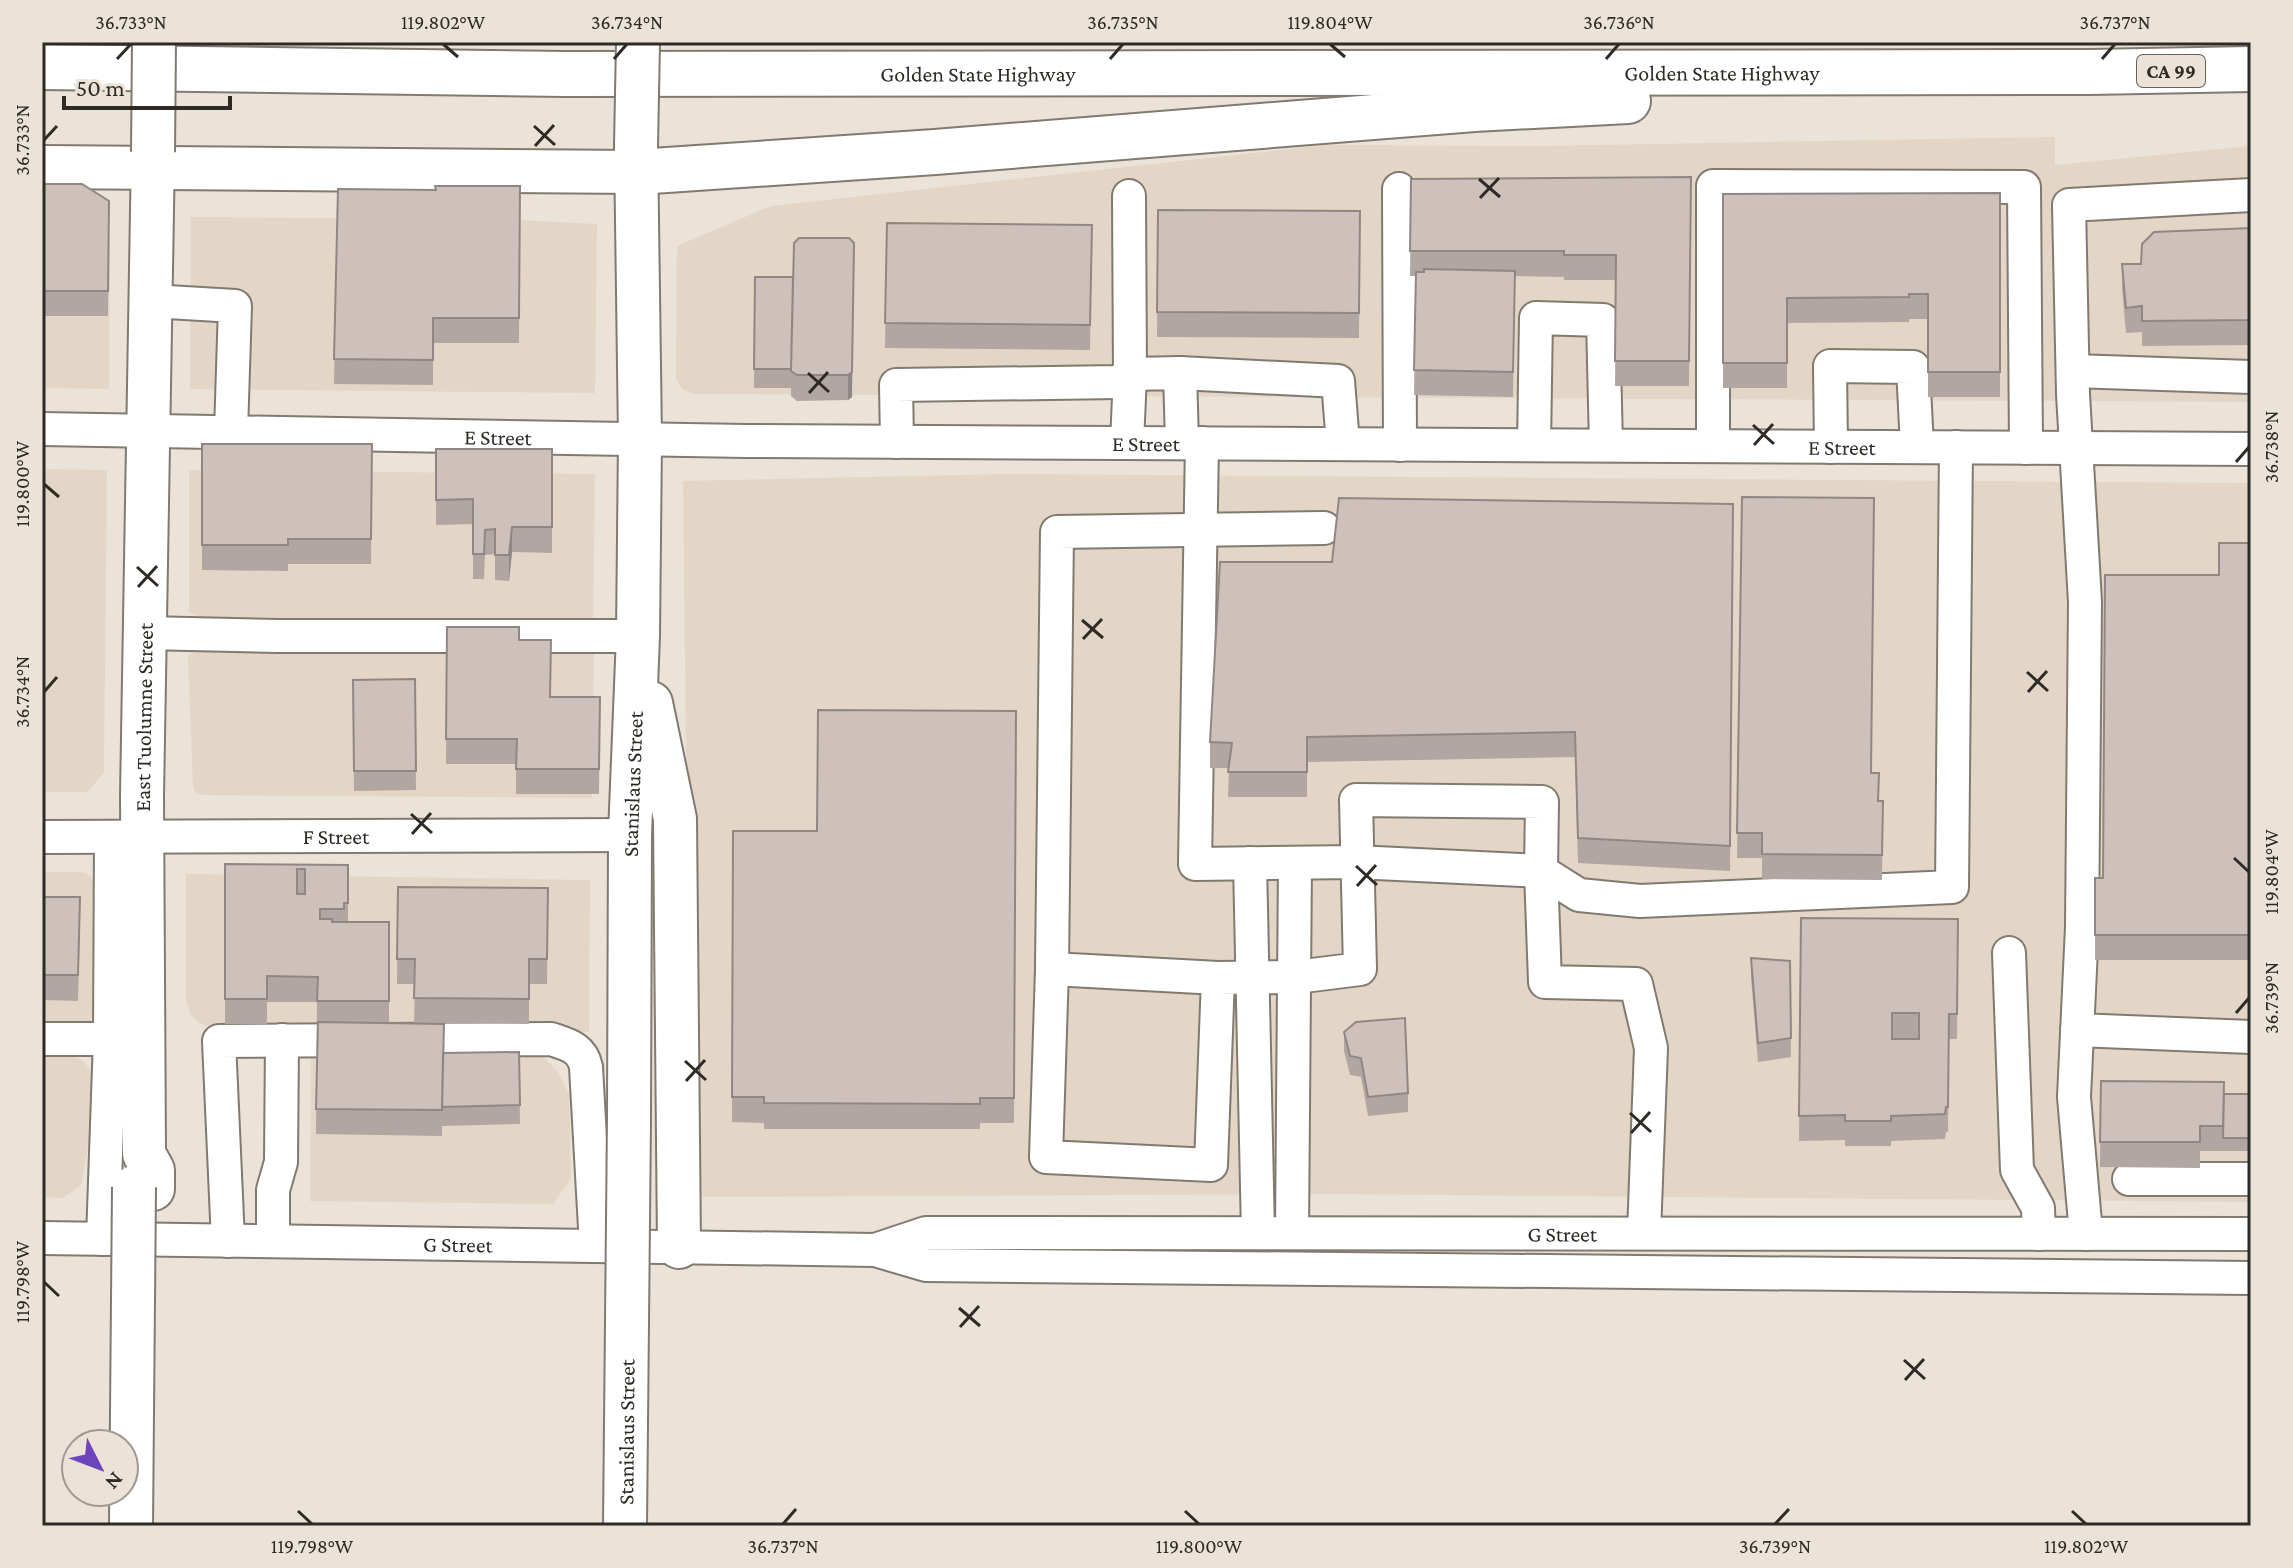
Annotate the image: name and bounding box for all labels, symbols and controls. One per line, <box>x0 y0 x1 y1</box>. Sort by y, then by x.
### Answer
text: 36.733°N <box>95 11 167 33</box>
text: 119.802°W <box>401 11 486 33</box>
text: 36.734°N <box>591 11 663 33</box>
text: 36.735°N <box>1087 11 1159 33</box>
text: 119.804°W <box>1287 11 1373 33</box>
text: 36.736°N <box>1583 11 1655 33</box>
text: 36.737°N <box>2079 11 2151 33</box>
road number: CA 99 <box>2137 55 2205 87</box>
scale bar <box>64 60 230 110</box>
street label: Golden State Highway <box>1624 60 1820 86</box>
street label: Golden State Highway <box>880 61 1076 87</box>
text: 50 m <box>76 74 125 101</box>
text: 36.733°N <box>11 104 33 176</box>
text: 36.738°N <box>2260 411 2282 483</box>
street label: E Street <box>464 424 533 450</box>
street label: E Street <box>1112 431 1180 456</box>
street label: E Street <box>1808 435 1876 460</box>
text: 119.800°W <box>11 440 33 527</box>
street label: East Tuolumne Street <box>130 622 158 812</box>
text: 36.734°N <box>11 656 33 728</box>
street label: Stanislaus Street <box>618 710 648 857</box>
street label: F Street <box>303 824 370 849</box>
text: 119.804°W <box>2260 829 2282 915</box>
text: 36.739°N <box>2260 962 2282 1034</box>
street label: G Street <box>1527 1221 1598 1247</box>
street label: G Street <box>423 1231 494 1258</box>
text: 119.798°W <box>11 1240 33 1323</box>
street label: Stanislaus Street <box>613 1358 640 1505</box>
north arrow <box>60 1428 140 1508</box>
text: N <box>100 1467 129 1495</box>
text: 119.798°W <box>271 1535 354 1557</box>
text: 36.737°N <box>747 1535 819 1557</box>
text: 119.800°W <box>1156 1535 1243 1557</box>
text: 36.739°N <box>1739 1535 1811 1557</box>
text: 119.802°W <box>2044 1535 2129 1557</box>

